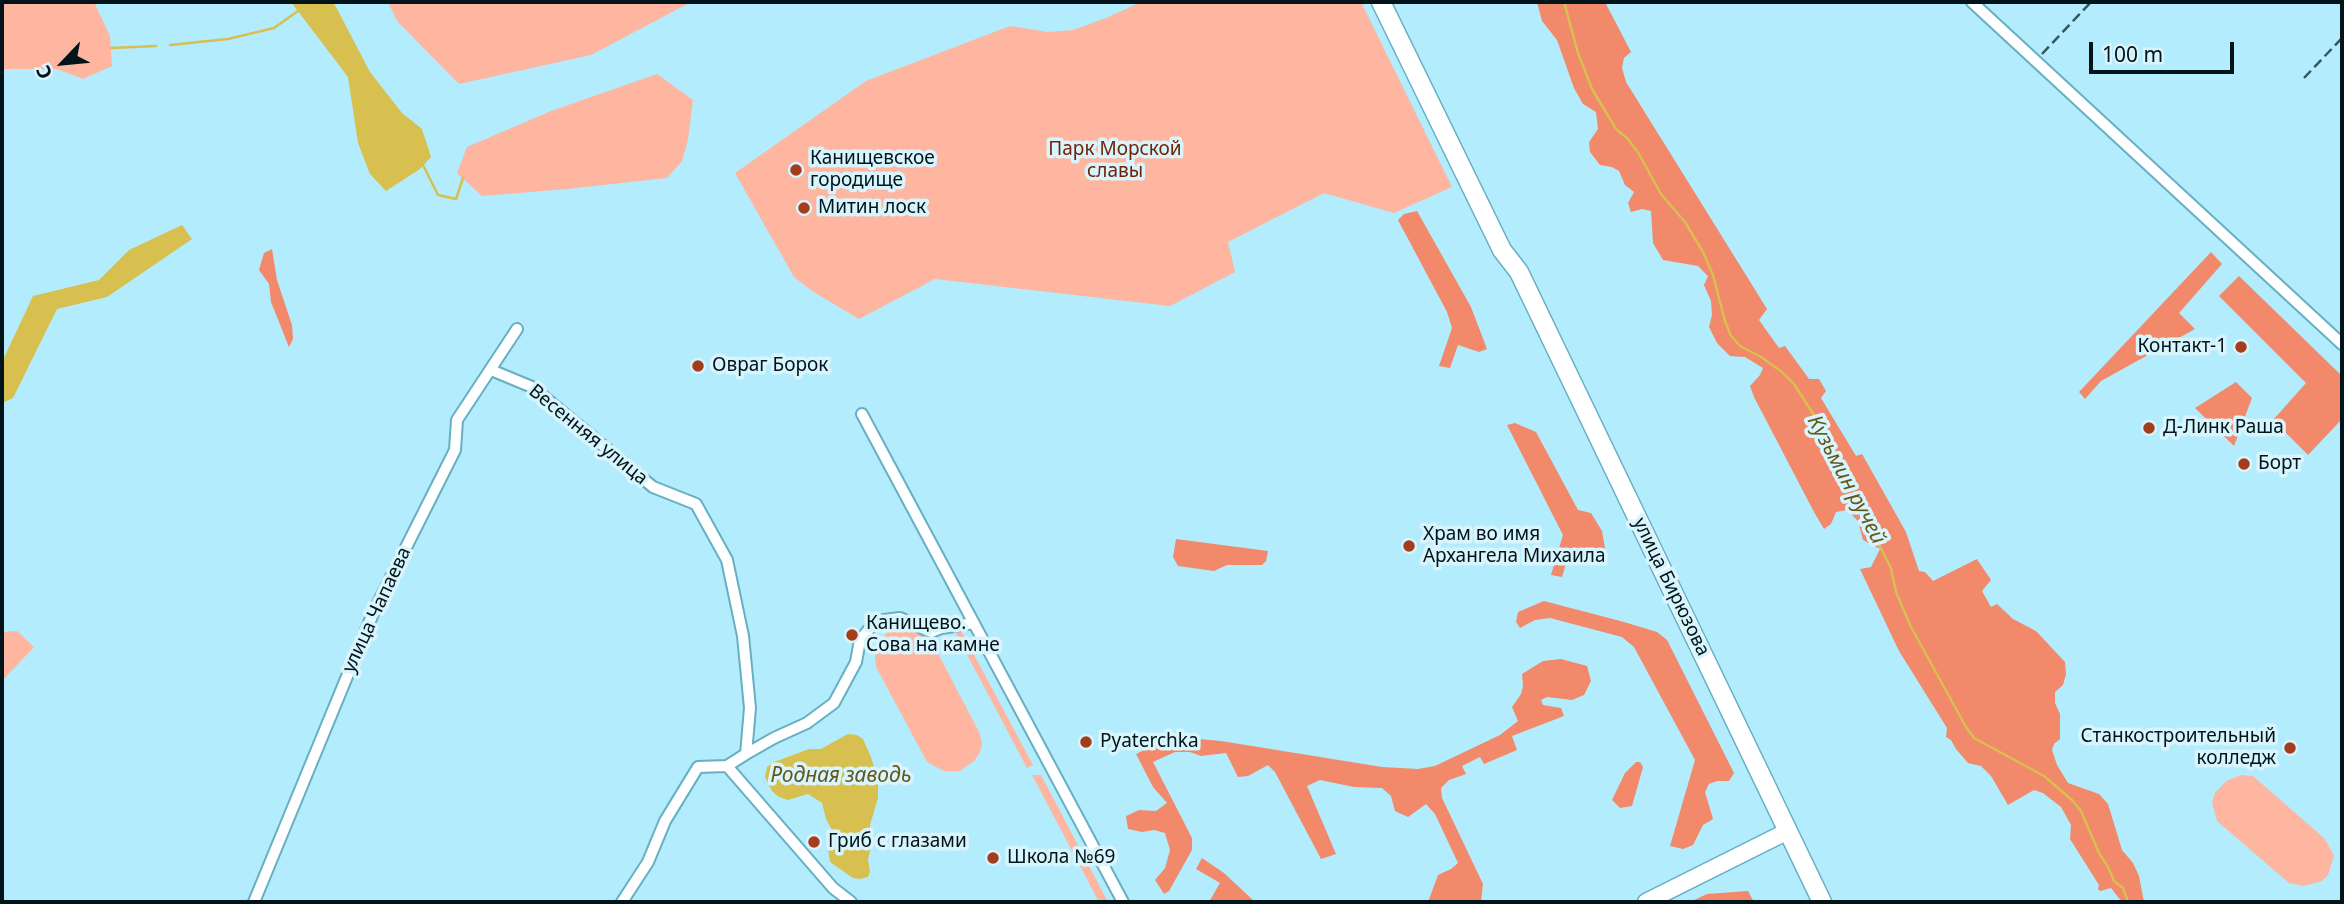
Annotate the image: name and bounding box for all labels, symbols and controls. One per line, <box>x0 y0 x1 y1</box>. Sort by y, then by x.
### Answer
north arrow <box>28 28 98 98</box>
scale bar <box>2092 28 2237 72</box>
text: 100 m <box>2102 40 2163 68</box>
text: С <box>30 61 59 83</box>
park label: Парк Морской славы <box>1048 139 1182 183</box>
place label: Канищевское городище <box>810 148 935 192</box>
marker: Канищевское городище <box>788 162 804 178</box>
place label: Митин лоск <box>818 197 926 219</box>
marker: Митин лоск <box>796 200 812 216</box>
place label: Контакт-1 <box>2138 336 2227 358</box>
marker: Контакт-1 <box>2233 339 2249 355</box>
place label: Овраг Борок <box>712 355 828 377</box>
marker: Овраг Борок <box>690 358 706 374</box>
street label: Весенняя улица <box>524 380 652 490</box>
water label: Кузьмин ручей <box>1801 411 1891 549</box>
place label: Д-Линк Раша <box>2163 417 2284 439</box>
marker: Д-Линк Раша <box>2141 420 2157 436</box>
place label: Борт <box>2258 453 2301 475</box>
marker: Борт <box>2236 456 2252 472</box>
street label: улица Бирюзова <box>1628 514 1714 660</box>
place label: Храм во имя Архангела Михаила <box>1423 524 1606 568</box>
marker: Храм во имя Архангела Михаила <box>1401 538 1417 554</box>
street label: улица Чапаева <box>338 544 416 676</box>
place label: Канищево. Сова на камне <box>866 613 1000 657</box>
marker: Канищево. Сова на камне <box>844 627 860 643</box>
place label: Станкостроительный колледж <box>2080 726 2276 770</box>
place label: Pyaterchka <box>1100 731 1199 753</box>
marker: Pyaterchka <box>1078 734 1094 750</box>
marker: Станкостроительный колледж <box>2282 740 2298 756</box>
water label: Родная заводь <box>770 763 912 789</box>
place label: Гриб с глазами <box>828 831 967 853</box>
marker: Гриб с глазами <box>806 834 822 850</box>
place label: Школа №69 <box>1007 847 1115 869</box>
marker: Школа №69 <box>985 850 1001 866</box>

